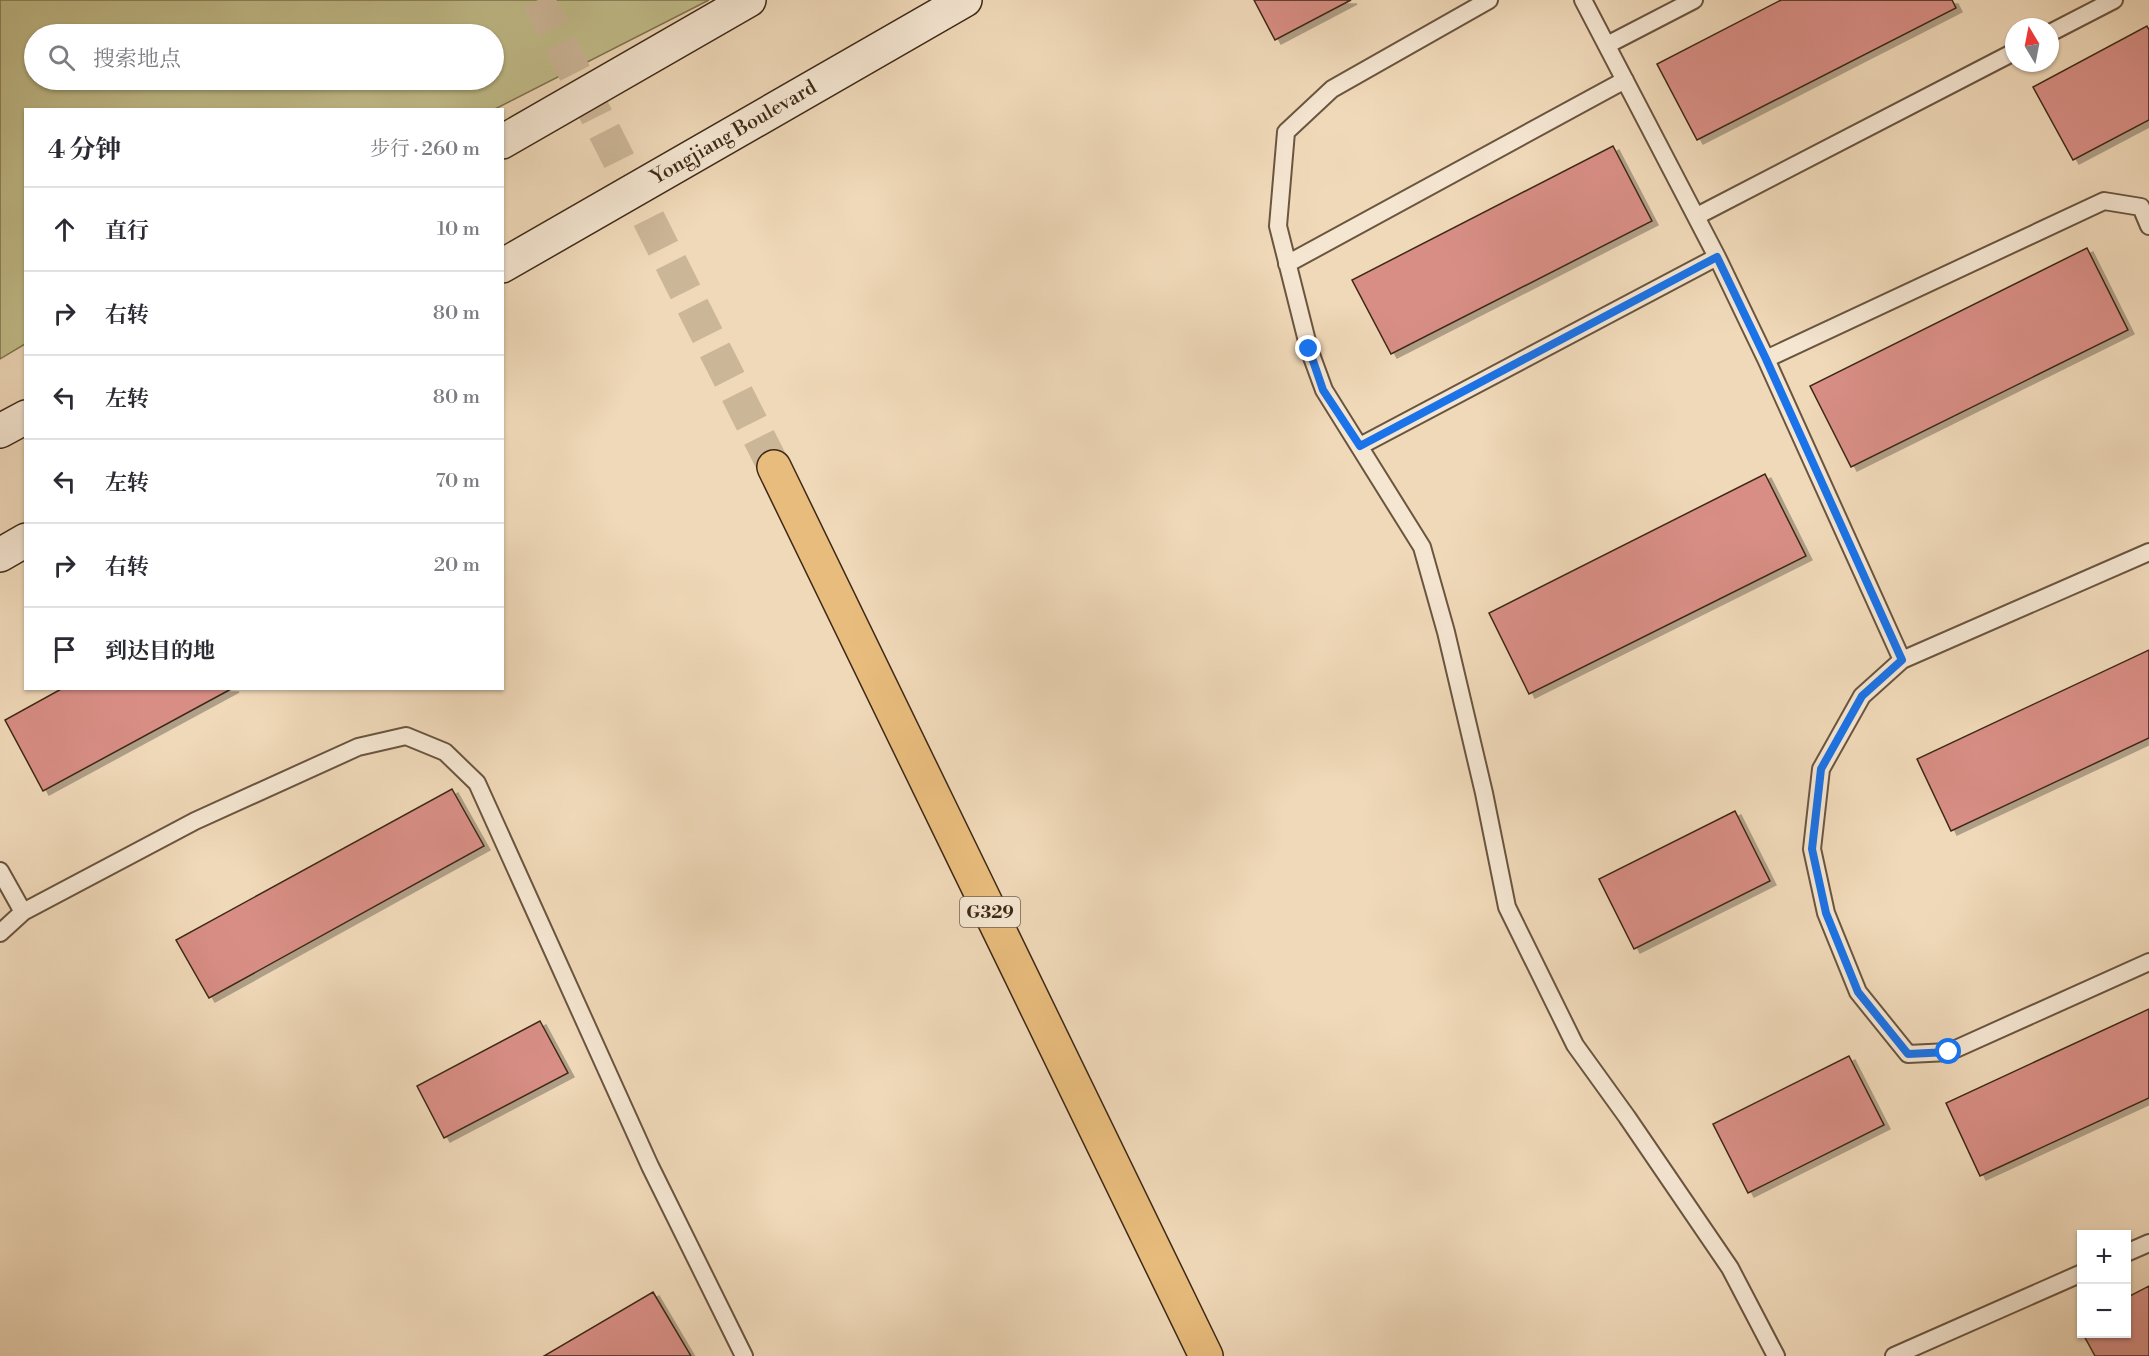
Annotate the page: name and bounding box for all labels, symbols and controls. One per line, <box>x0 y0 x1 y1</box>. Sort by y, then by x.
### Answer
north arrow <box>2005 18 2059 72</box>
search box <box>24 24 504 90</box>
icon: search <box>45 41 78 74</box>
text: 搜索地点 <box>93 46 181 73</box>
street label: Yongjiang Boulevard <box>646 75 822 191</box>
text: 4 分钟 <box>48 134 122 166</box>
text: 步行 · 260 m <box>370 137 480 162</box>
icon: ahead <box>48 213 81 246</box>
text: 10 m <box>437 217 480 242</box>
text: 直行 <box>105 218 149 245</box>
icon: right <box>48 297 81 330</box>
text: 80 m <box>433 301 480 326</box>
text: 右转 <box>105 302 149 329</box>
route end <box>1295 335 1321 361</box>
icon: left <box>48 381 81 414</box>
text: 80 m <box>433 385 480 410</box>
text: 左转 <box>105 386 149 413</box>
icon: left <box>48 465 81 498</box>
text: 70 m <box>436 469 480 494</box>
text: 左转 <box>105 470 149 497</box>
icon: right <box>48 549 81 582</box>
text: 20 m <box>434 553 480 578</box>
text: 右转 <box>105 554 149 581</box>
icon: arrive <box>48 633 81 666</box>
text: 到达目的地 <box>105 638 215 665</box>
road number: G329 <box>960 897 1020 927</box>
route start <box>1935 1038 1961 1064</box>
map controls <box>2077 1230 2131 1338</box>
button: + <box>2077 1230 2131 1284</box>
button: − <box>2077 1284 2131 1338</box>

